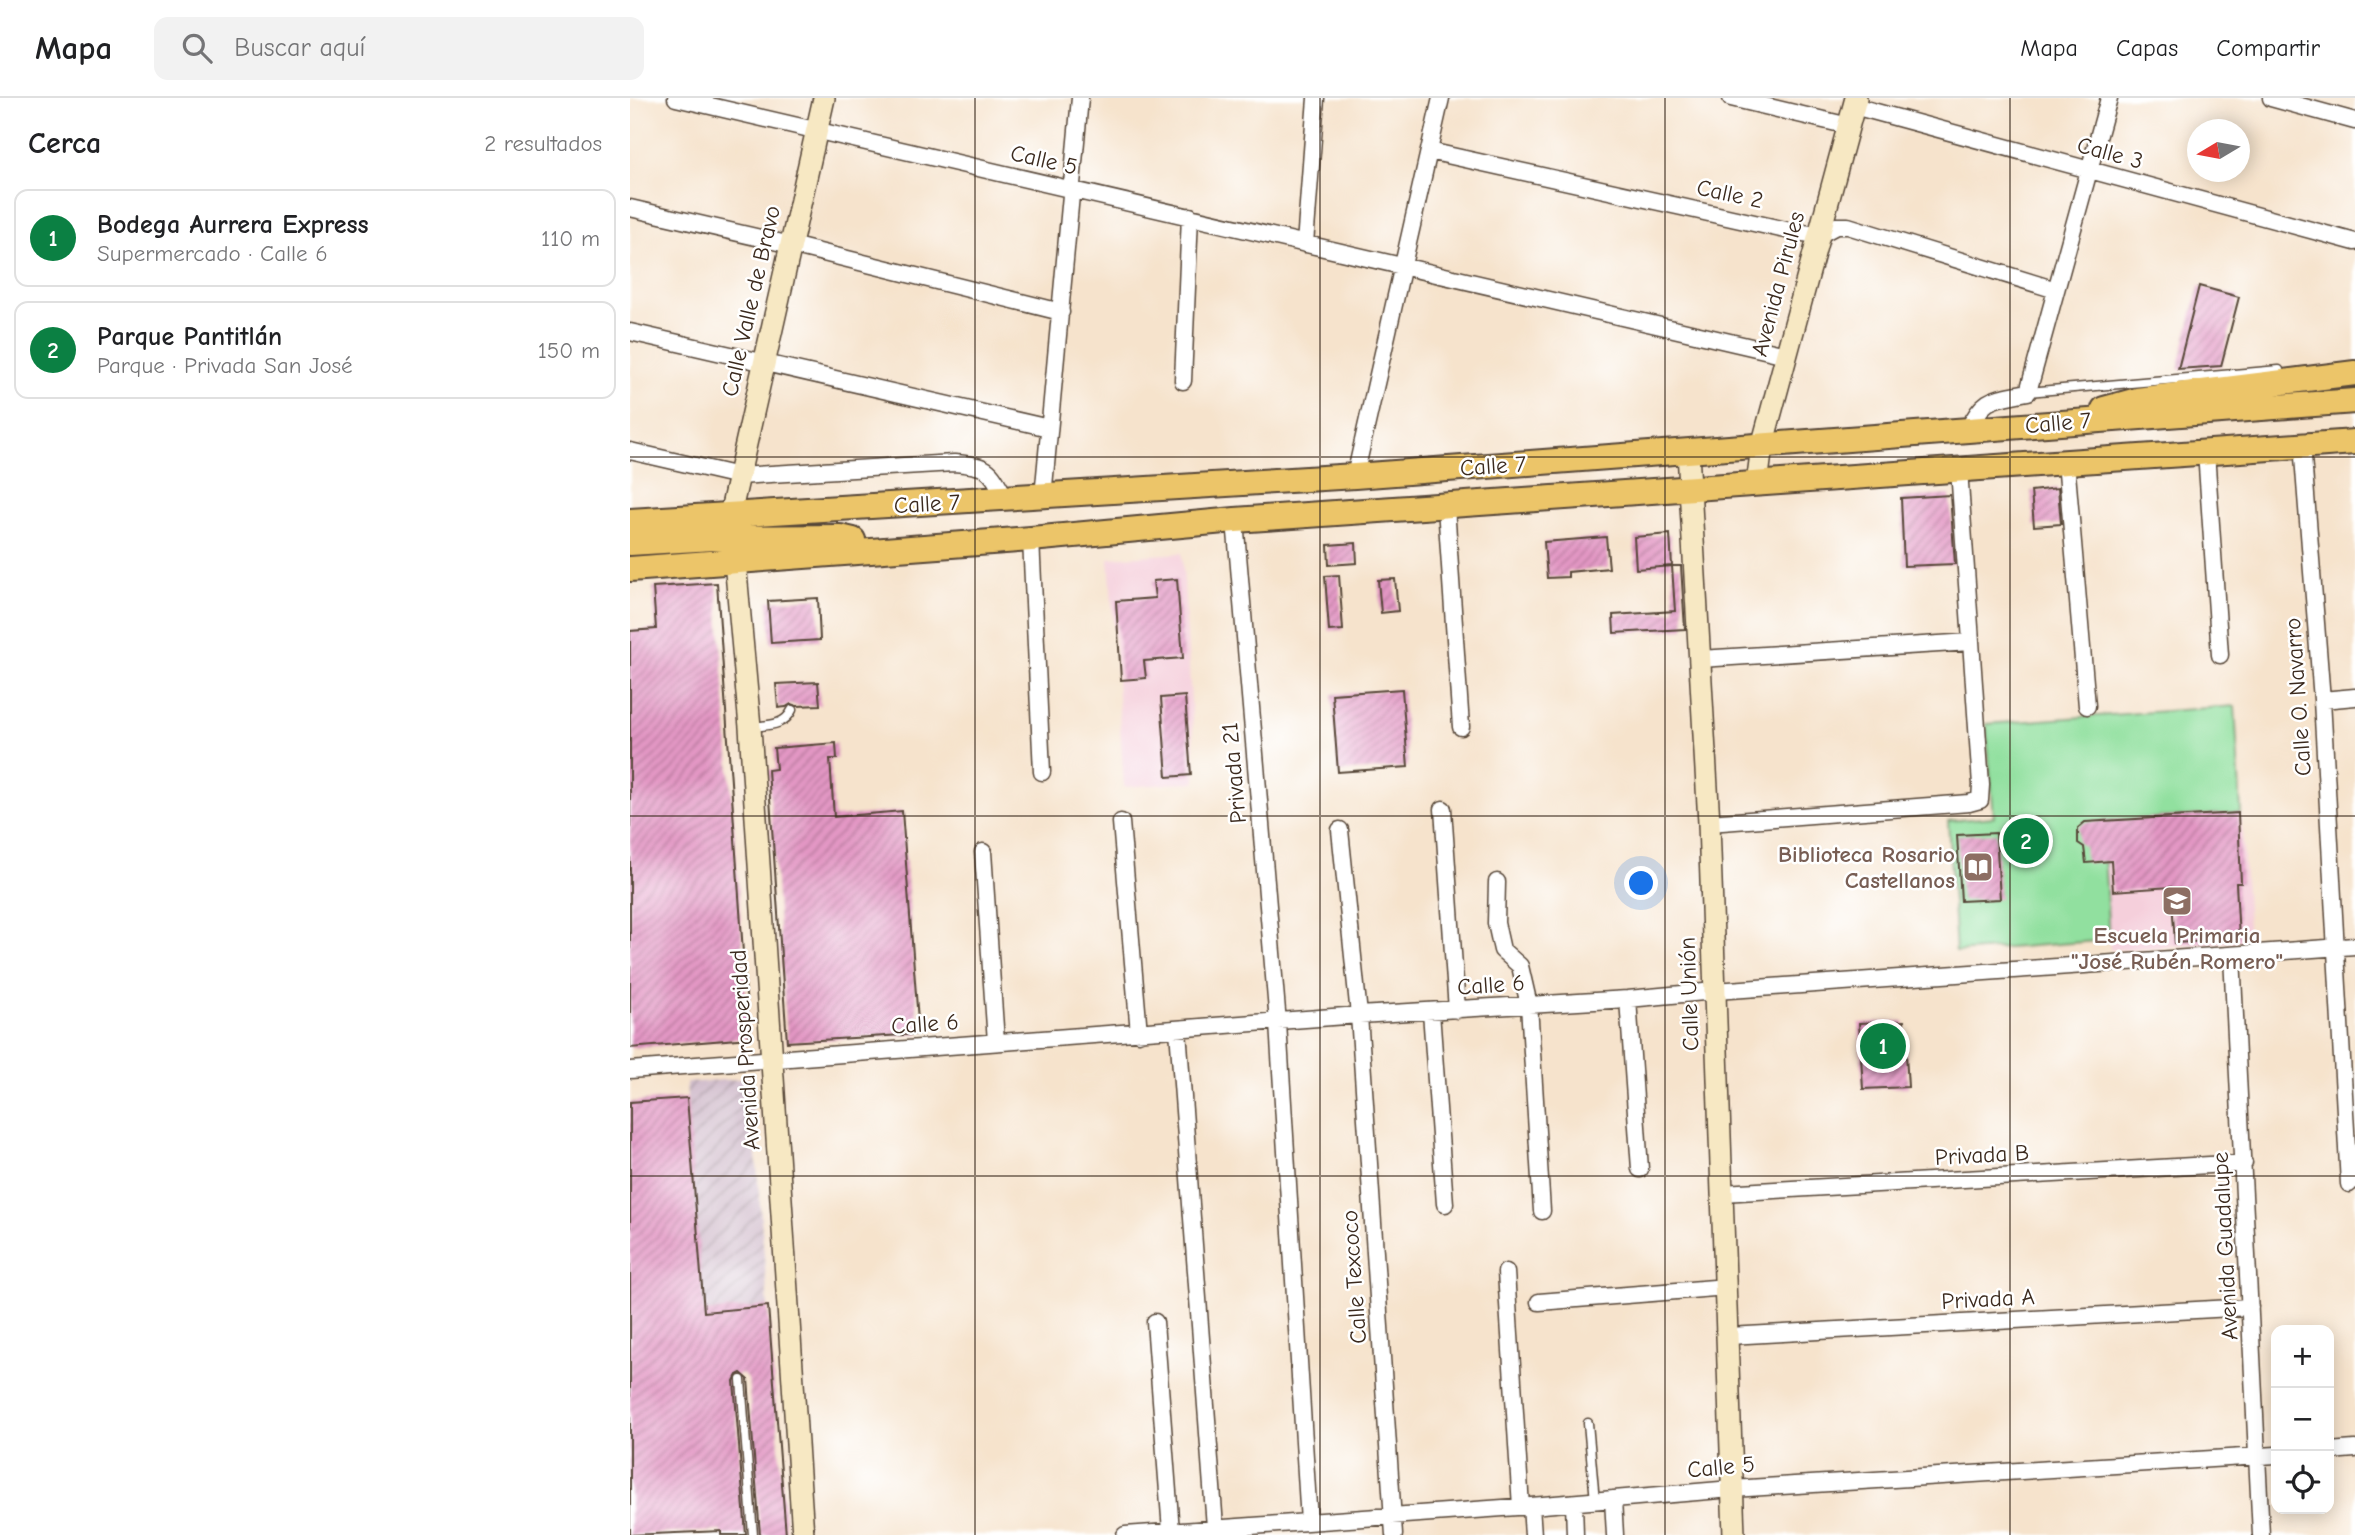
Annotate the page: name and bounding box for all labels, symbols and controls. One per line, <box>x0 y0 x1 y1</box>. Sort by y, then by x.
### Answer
search box <box>154 17 644 80</box>
text: Mapa <box>35 29 112 67</box>
icon: search <box>178 29 216 67</box>
text: Buscar aquí <box>234 33 365 63</box>
text: Mapa <box>2020 34 2078 62</box>
text: Capas <box>2116 34 2178 62</box>
text: Compartir <box>2216 34 2320 62</box>
north arrow <box>2187 119 2250 182</box>
text: Cerca <box>28 126 101 161</box>
text: 2 resultados <box>484 130 602 157</box>
street label: Calle 3 <box>2074 131 2146 175</box>
street label: Calle 5 <box>1008 139 1080 181</box>
street label: Calle 2 <box>1694 174 1766 214</box>
street label: Calle Valle de Bravo <box>716 203 786 399</box>
street label: Avenida Pirules <box>1746 209 1810 359</box>
text: Bodega Aurrera Express <box>97 210 369 240</box>
text: 1 <box>48 225 58 252</box>
text: 110 m <box>541 225 600 252</box>
text: Supermercado · Calle 6 <box>97 240 328 267</box>
text: Parque Pantitlán <box>97 322 282 352</box>
text: 2 <box>47 337 59 364</box>
text: 150 m <box>538 337 600 364</box>
text: Parque · Privada San José <box>97 352 353 379</box>
street label: Calle 7 <box>2024 407 2092 439</box>
street label: Calle 7 <box>1459 450 1527 482</box>
street label: Calle 7 <box>893 489 961 519</box>
street label: Calle O. Navarro <box>2279 617 2317 777</box>
street label: Privada 21 <box>1216 721 1252 825</box>
pin: 2 <box>2003 815 2049 867</box>
place label: Biblioteca Rosario Castellanos <box>1778 841 1955 894</box>
library icon: Biblioteca Rosario Castellanos <box>1961 850 1995 884</box>
your location <box>1624 866 1658 900</box>
school or university icon: Escuela Primaria "José Rubén Romero" <box>2160 884 2194 918</box>
place label: Escuela Primaria "José Rubén Romero" <box>2071 922 2283 975</box>
street label: Calle Unión <box>1674 937 1704 1051</box>
street label: Avenida Prosperidad <box>725 949 765 1151</box>
street label: Calle 6 <box>1456 969 1526 1001</box>
street label: Calle 6 <box>890 1008 960 1040</box>
pin: 1 <box>1860 1020 1906 1072</box>
street label: Privada B <box>1934 1139 2030 1171</box>
street label: Avenida Guadalupe <box>2207 1151 2243 1341</box>
street label: Calle Texcoco <box>1336 1209 1372 1345</box>
street label: Privada A <box>1941 1283 2035 1315</box>
map controls <box>2271 1325 2334 1514</box>
button: + <box>2271 1325 2334 1388</box>
button: − <box>2271 1388 2334 1451</box>
street label: Calle 5 <box>1686 1451 1756 1483</box>
button: locate <box>2271 1451 2334 1514</box>

